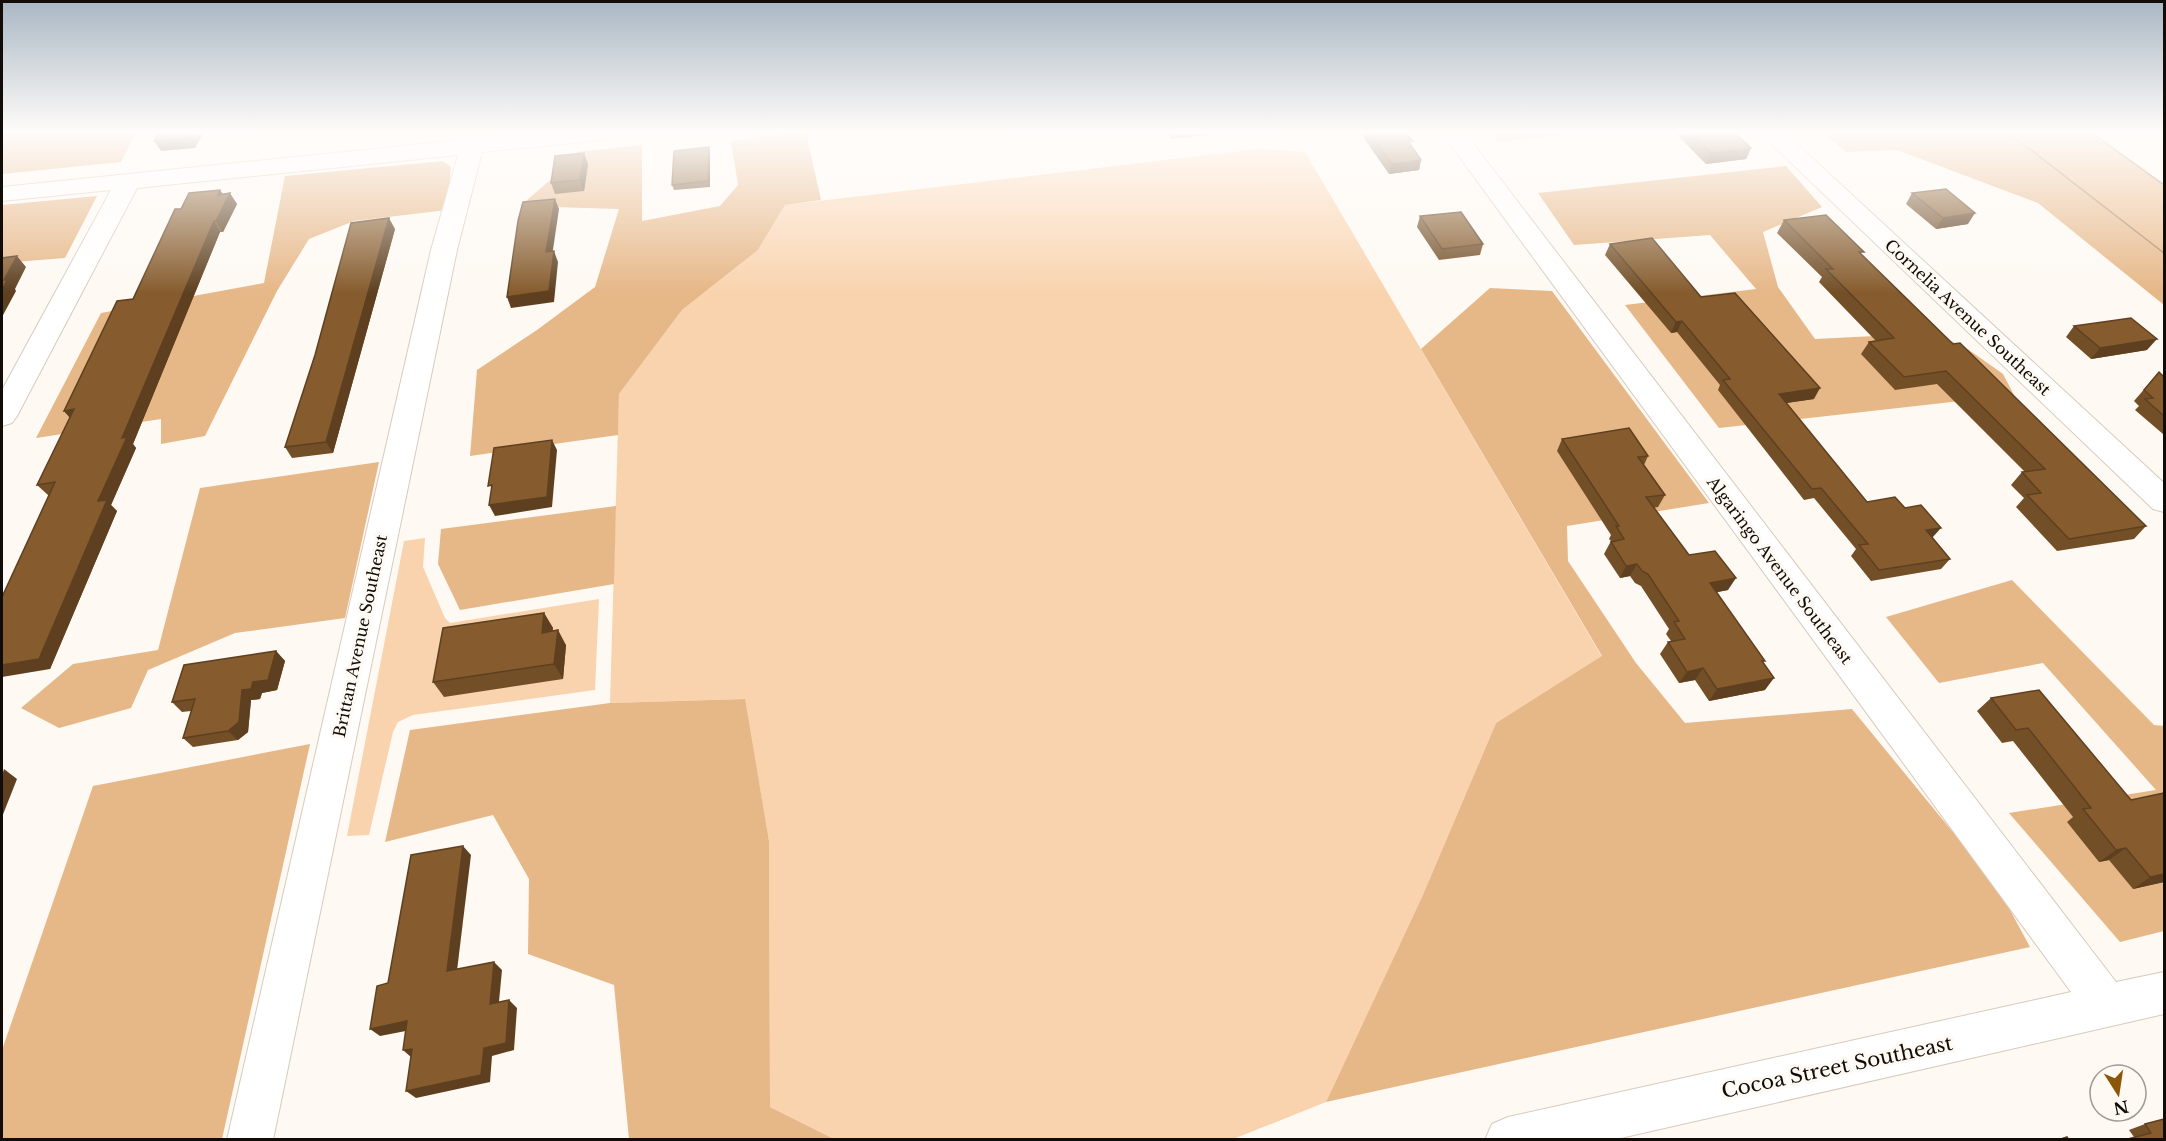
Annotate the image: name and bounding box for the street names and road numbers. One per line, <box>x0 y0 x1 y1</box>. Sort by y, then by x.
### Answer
street label: Cornelia Avenue Southeast <box>1881 235 2055 399</box>
street label: Algaringo Avenue Southeast <box>1702 472 1857 668</box>
street label: Brittan Avenue Southeast <box>329 533 391 739</box>
street label: Cocoa Street Southeast <box>1719 1031 1955 1103</box>

